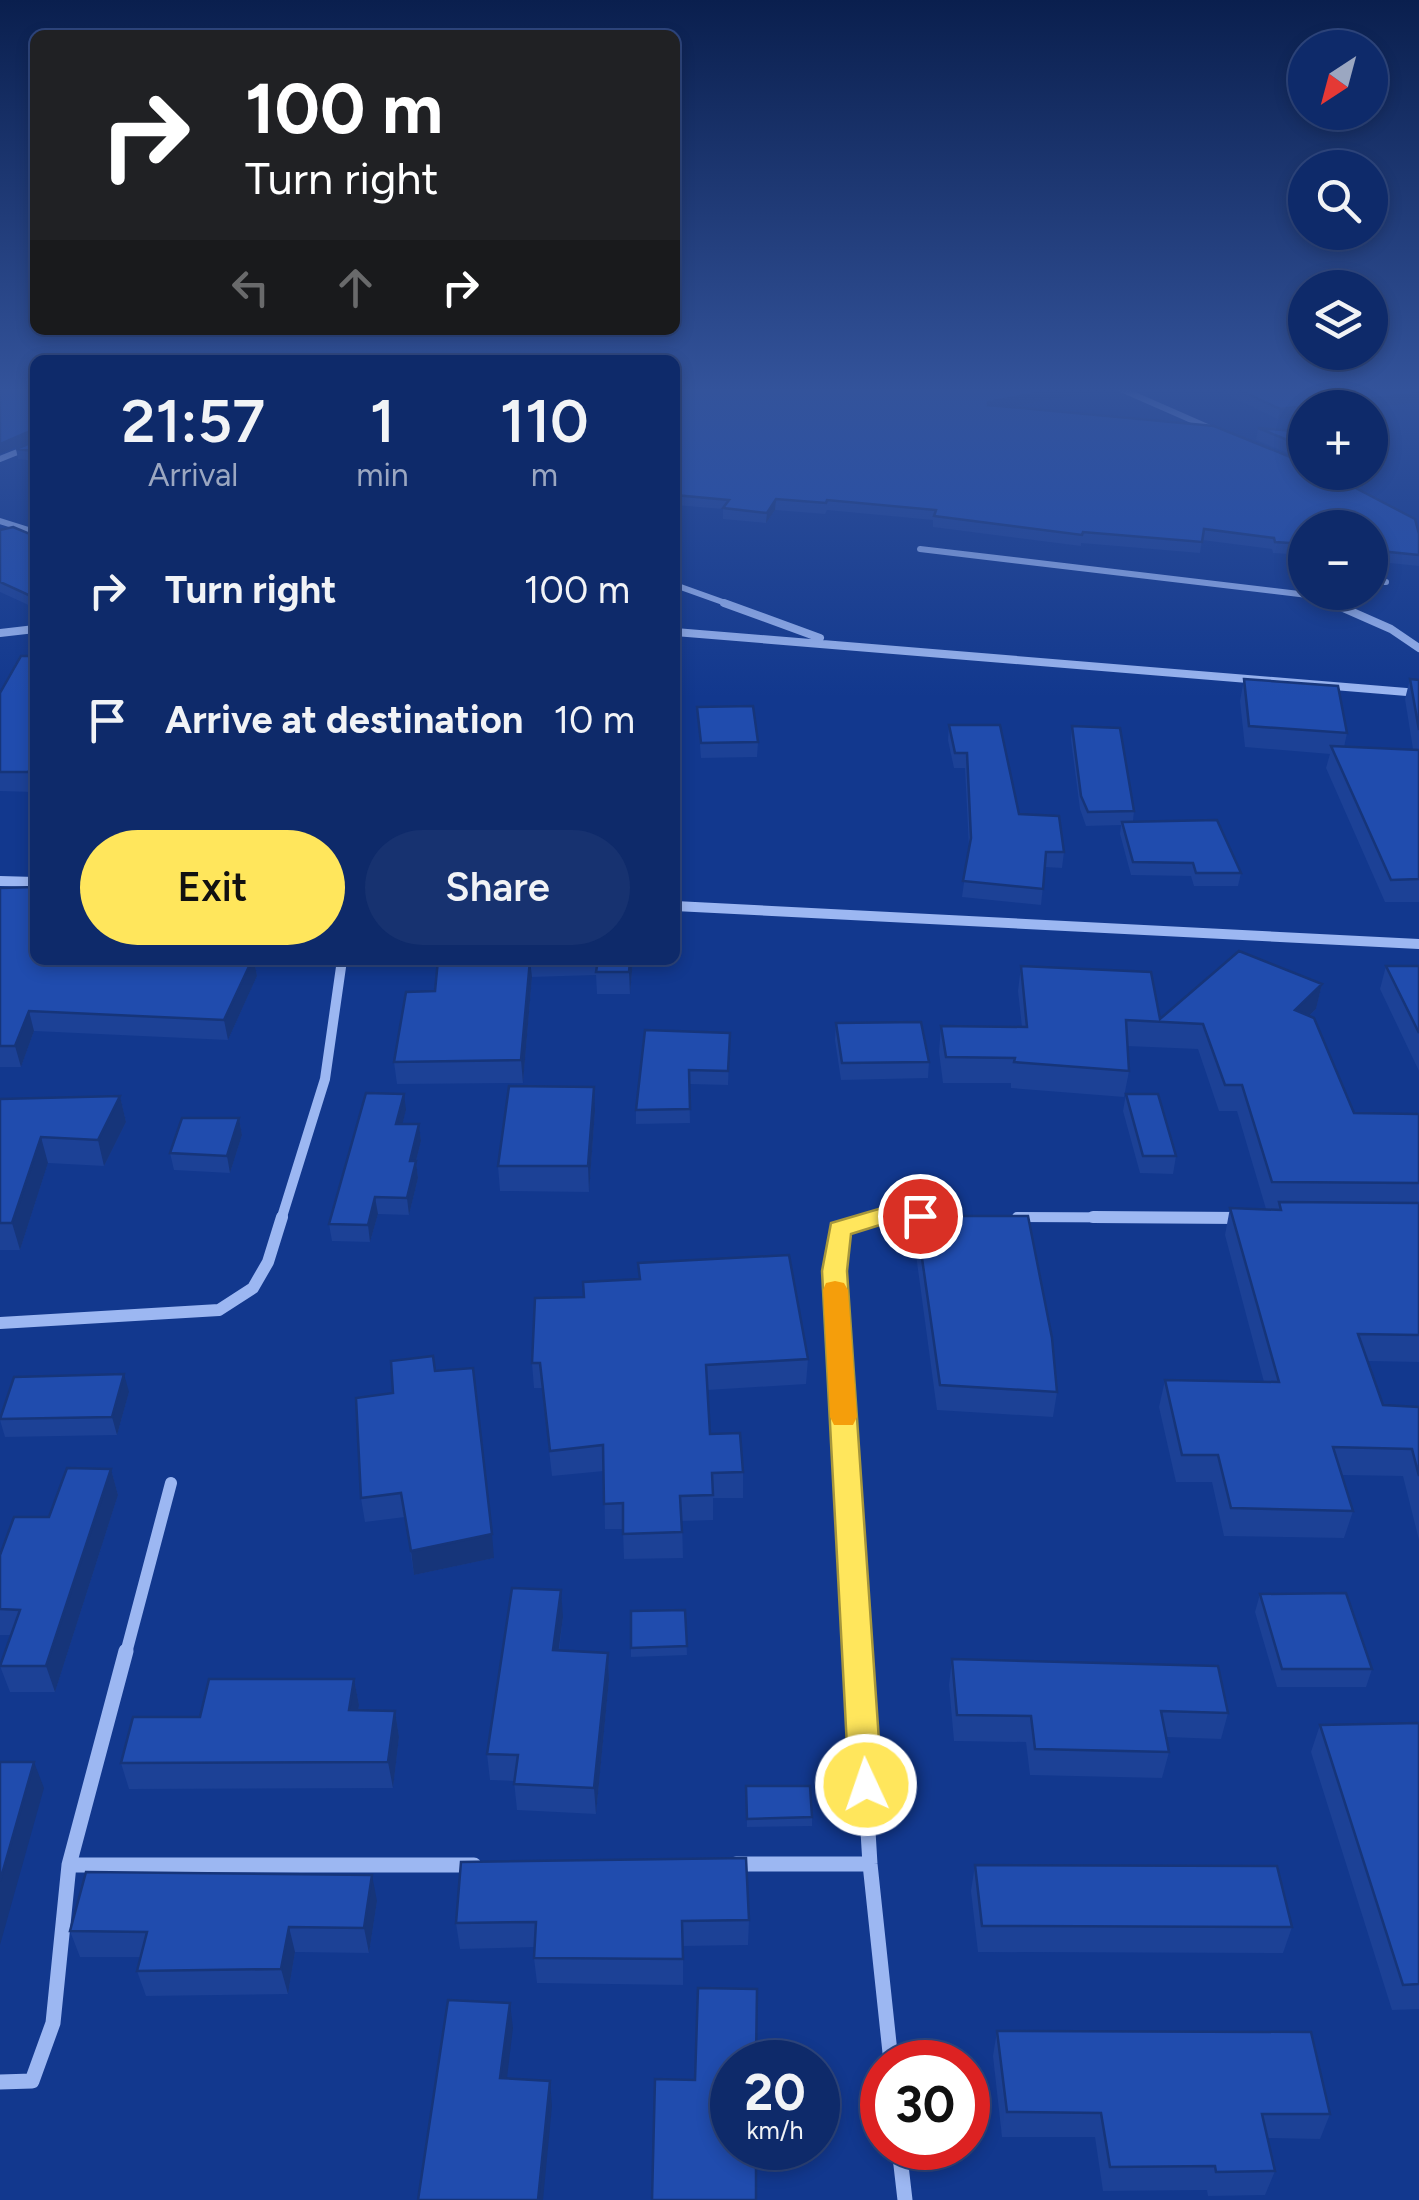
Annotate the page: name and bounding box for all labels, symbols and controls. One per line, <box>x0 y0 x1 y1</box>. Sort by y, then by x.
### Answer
north arrow <box>1288 30 1388 130</box>
map controls <box>1288 30 1388 610</box>
text: 100 m <box>245 66 443 151</box>
icon: right <box>80 70 210 200</box>
button: search <box>1288 150 1388 250</box>
text: Turn right <box>245 151 438 205</box>
icon: left <box>223 260 278 315</box>
icon: ahead <box>328 260 383 315</box>
icon: right <box>433 260 488 315</box>
button: layers <box>1288 270 1388 370</box>
text: 21:57 <box>121 385 265 457</box>
text: 1 <box>370 385 395 457</box>
text: 110 <box>500 385 589 457</box>
button: + <box>1288 390 1388 490</box>
text: Arrival <box>148 456 238 494</box>
text: min <box>356 456 409 494</box>
text: m <box>531 456 558 494</box>
button: − <box>1288 510 1388 610</box>
icon: right <box>80 563 135 618</box>
text: Turn right <box>165 567 337 613</box>
text: 100 m <box>524 567 630 613</box>
icon: arrive <box>80 693 135 748</box>
text: Arrive at destination <box>165 697 523 743</box>
text: 10 m <box>553 697 635 743</box>
button: Exit <box>80 830 345 945</box>
button: Share <box>365 830 630 945</box>
pin <box>878 1174 963 1259</box>
icon: arrive <box>893 1189 948 1244</box>
position arrow <box>814 1733 918 1837</box>
speed limit sign: 30 <box>860 2040 990 2170</box>
text: 20 <box>744 2062 806 2123</box>
text: km/h <box>746 2115 804 2145</box>

